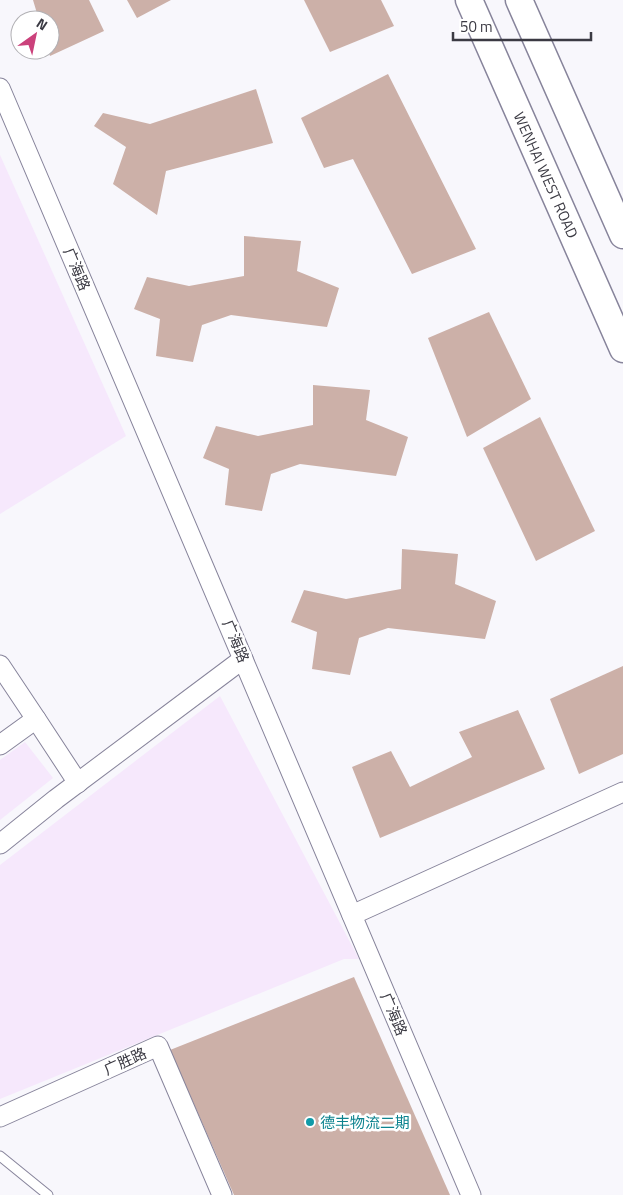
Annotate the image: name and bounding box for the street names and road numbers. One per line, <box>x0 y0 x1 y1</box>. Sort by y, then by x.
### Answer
street label: WENHAI WEST ROAD <box>508 108 584 242</box>
street label: 广海路 <box>58 244 96 294</box>
street label: 广海路 <box>217 616 255 666</box>
street label: 广海路 <box>375 989 413 1039</box>
street label: 广胜路 <box>100 1041 150 1081</box>

